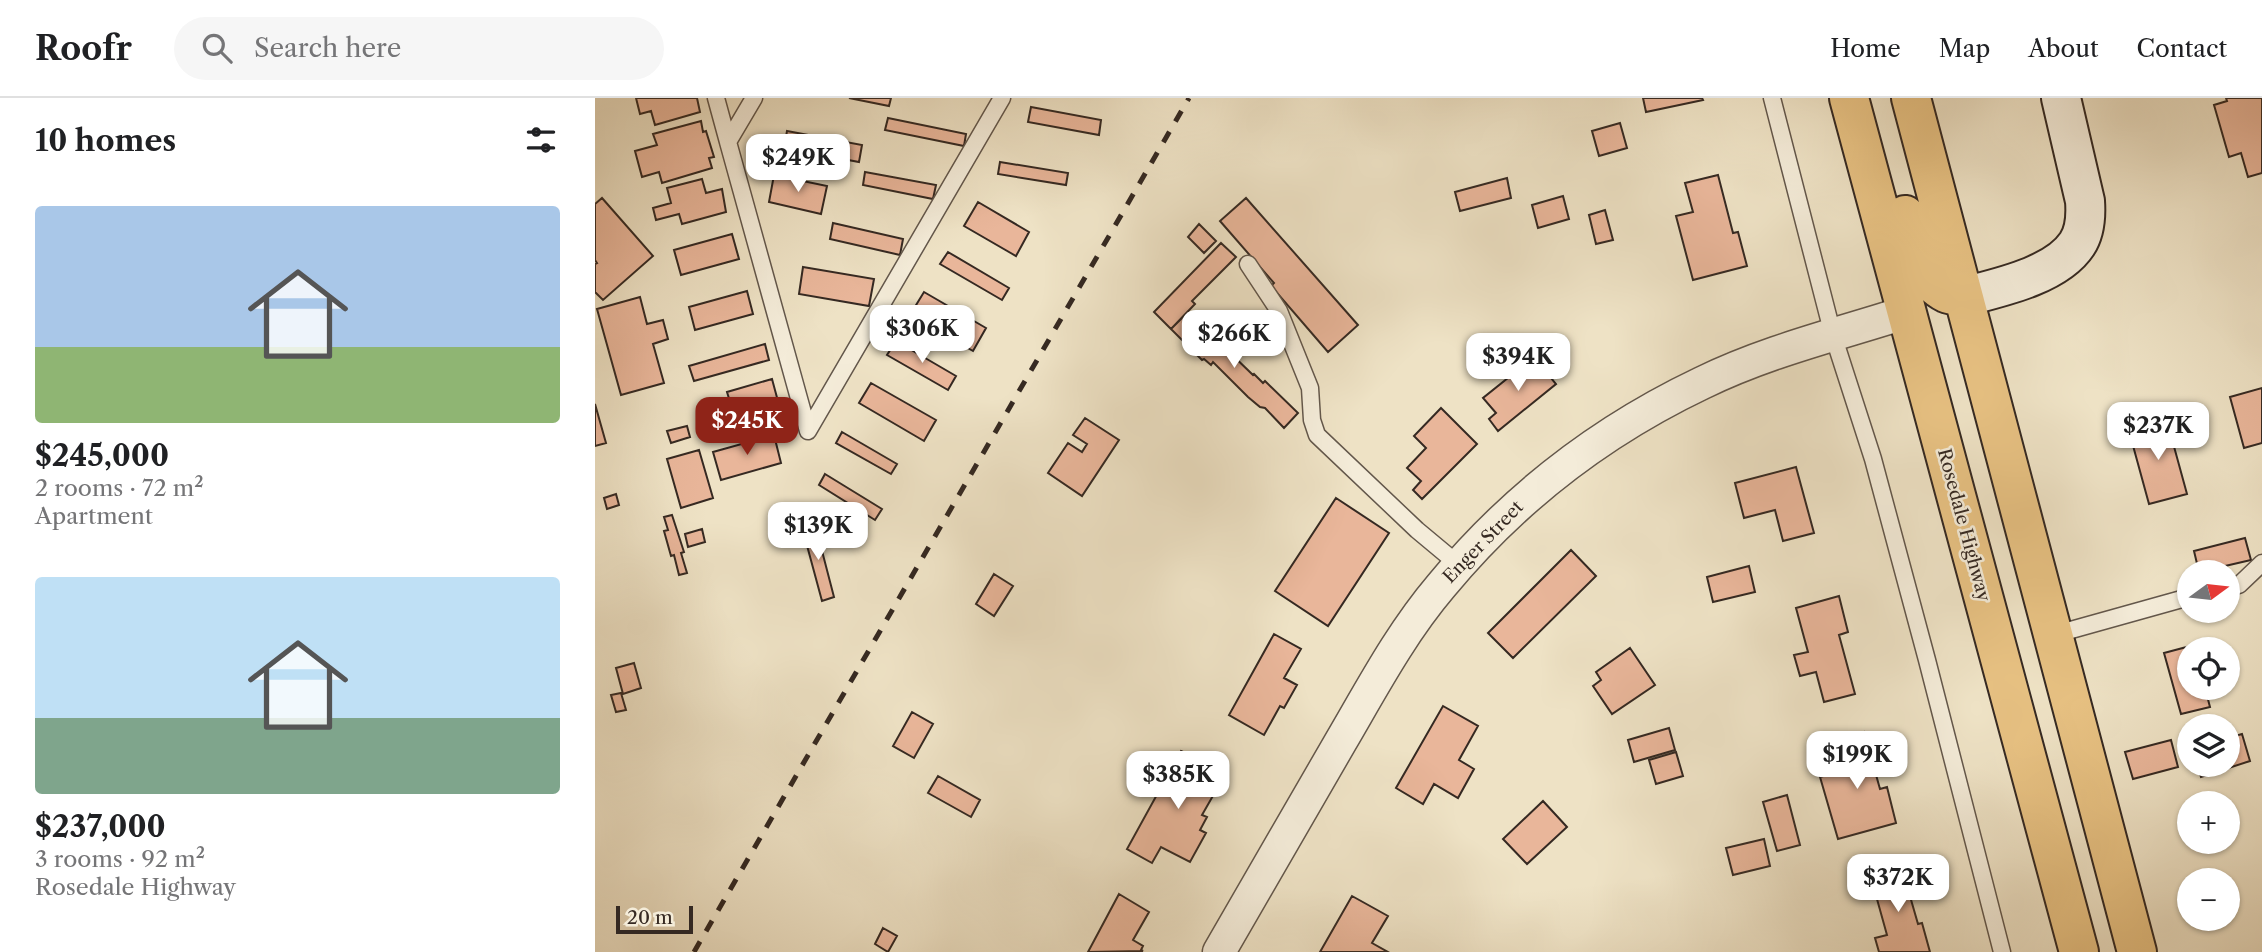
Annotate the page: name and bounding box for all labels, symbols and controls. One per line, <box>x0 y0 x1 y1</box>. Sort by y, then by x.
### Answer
search box <box>174 17 664 80</box>
text: Roofr <box>35 28 132 69</box>
icon: search <box>198 29 236 67</box>
text: Search here <box>254 32 401 64</box>
text: Home <box>1830 34 1901 63</box>
text: Map <box>1939 34 1990 63</box>
text: About <box>2028 34 2099 63</box>
text: Contact <box>2137 34 2227 63</box>
icon: filters <box>522 121 560 159</box>
text: 10 homes <box>35 122 176 159</box>
pin: $249K <box>749 134 847 194</box>
text: $249K <box>762 143 834 171</box>
icon: home <box>235 251 361 377</box>
pin: $306K <box>873 306 971 365</box>
pin: $266K <box>1185 310 1283 370</box>
text: $306K <box>886 314 958 342</box>
text: $266K <box>1198 319 1270 347</box>
pin: $394K <box>1469 334 1567 393</box>
text: $394K <box>1482 342 1554 370</box>
pin: $245K <box>698 398 796 457</box>
pin: $237K <box>2109 402 2207 462</box>
text: $245K <box>711 406 783 434</box>
text: $237K <box>2123 411 2193 439</box>
text: $245,000 <box>35 437 169 474</box>
street label: Rosedale Highway <box>1933 446 1995 605</box>
text: 2 rooms · 72 m² <box>35 474 204 502</box>
street label: Enger Street <box>1438 496 1528 588</box>
text: Apartment <box>35 502 153 530</box>
pin: $139K <box>769 503 867 562</box>
text: $139K <box>784 511 852 539</box>
north arrow <box>2177 560 2240 623</box>
map controls <box>2177 560 2240 931</box>
icon: home <box>235 622 361 748</box>
button: locate <box>2177 637 2240 700</box>
button: layers <box>2177 714 2240 777</box>
pin: $199K <box>1808 732 1906 791</box>
text: $199K <box>1822 740 1892 768</box>
pin: $385K <box>1129 752 1227 811</box>
text: $385K <box>1142 760 1214 788</box>
button: + <box>2177 791 2240 854</box>
text: $237,000 <box>35 808 166 845</box>
text: 3 rooms · 92 m² <box>35 845 205 873</box>
pin: $372K <box>1849 854 1947 914</box>
text: $372K <box>1863 863 1933 891</box>
button: − <box>2177 868 2240 931</box>
text: Rosedale Highway <box>35 873 236 901</box>
scale bar <box>616 903 693 935</box>
text: 20 m <box>627 906 673 929</box>

